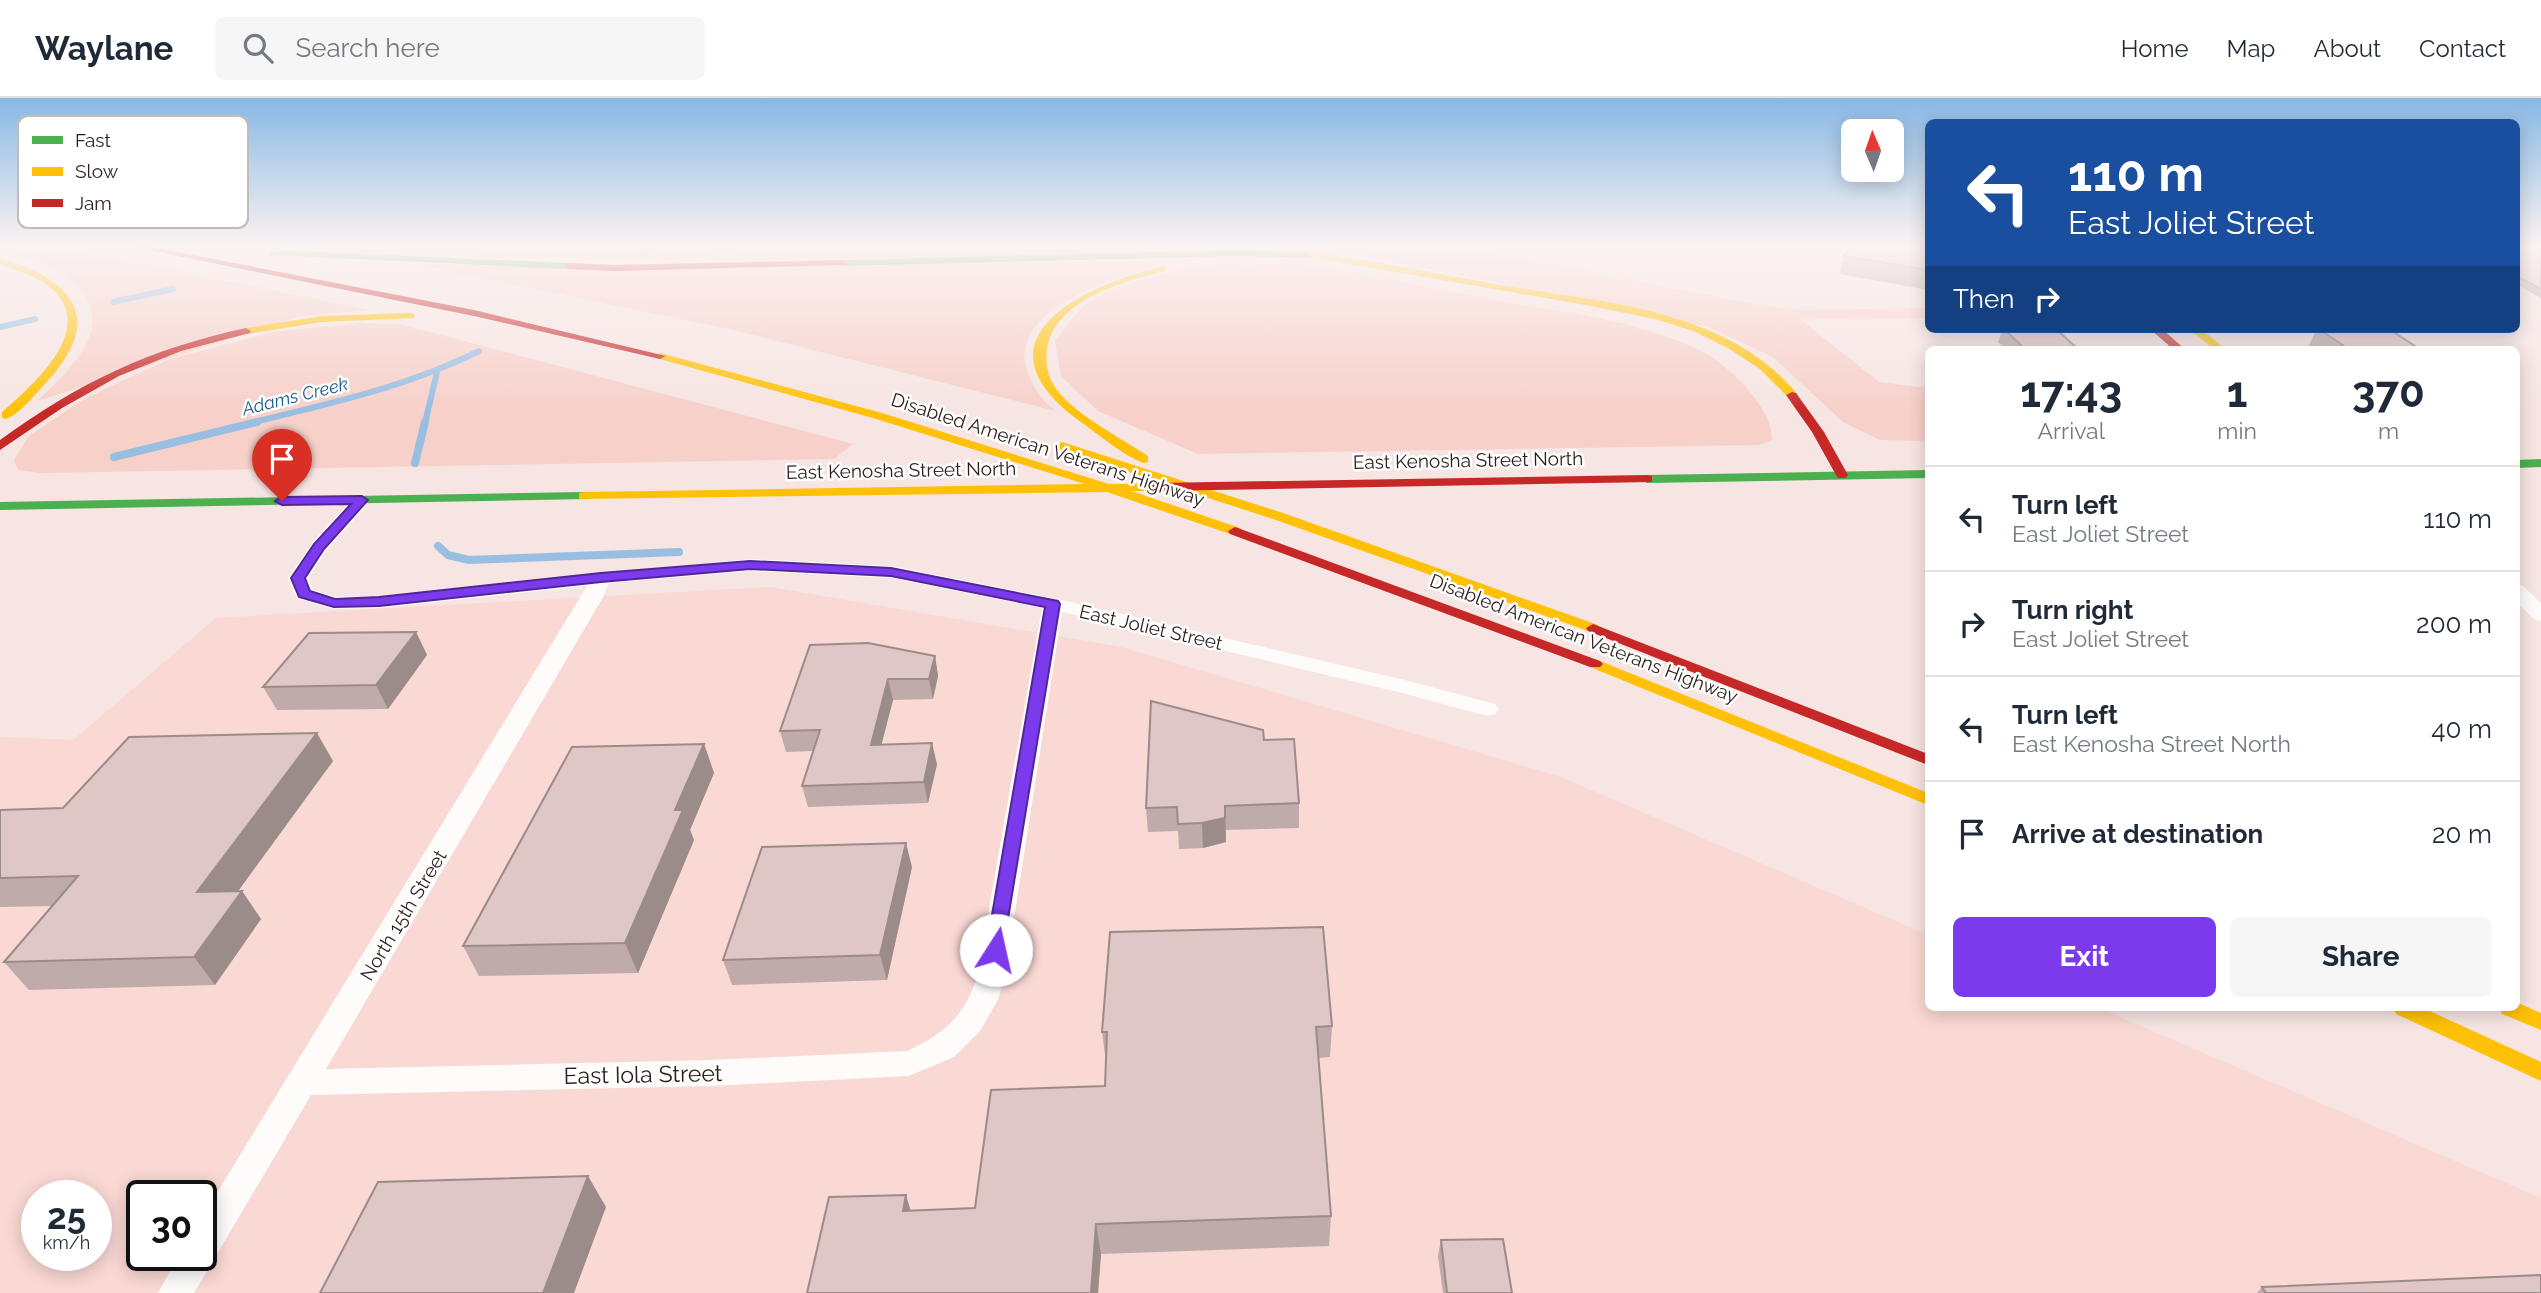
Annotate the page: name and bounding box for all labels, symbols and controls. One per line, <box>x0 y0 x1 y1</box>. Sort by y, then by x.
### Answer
search box <box>215 17 705 80</box>
text: Waylane <box>35 29 173 68</box>
icon: search <box>239 29 277 67</box>
text: Search here <box>295 33 440 63</box>
text: Home <box>2121 34 2189 63</box>
text: Map <box>2227 34 2275 63</box>
text: About <box>2313 34 2381 63</box>
text: Contact <box>2419 34 2506 63</box>
legend <box>18 116 248 228</box>
north arrow <box>1841 119 1904 182</box>
map controls <box>1841 119 1904 182</box>
text: Fast <box>75 129 111 151</box>
text: 110 m <box>2068 145 2204 202</box>
icon: left <box>1953 147 2044 238</box>
text: Slow <box>75 160 119 182</box>
text: Jam <box>75 192 112 214</box>
text: East Joliet Street <box>2068 204 2314 241</box>
icon: right <box>2028 280 2066 318</box>
text: Then <box>1953 284 2014 314</box>
text: 17:43 <box>2020 368 2122 417</box>
text: 1 <box>2227 368 2248 417</box>
text: 370 <box>2352 368 2425 417</box>
water label: Adams Creek <box>239 373 350 420</box>
street label: Disabled American Veterans Highway <box>889 388 1207 510</box>
text: Arrival <box>2037 417 2105 444</box>
text: min <box>2217 417 2257 444</box>
text: m <box>2378 417 2399 444</box>
pin <box>252 429 312 501</box>
icon: arrive <box>263 440 301 478</box>
street label: East Kenosha Street North <box>1353 447 1583 473</box>
street label: East Kenosha Street North <box>786 457 1016 483</box>
text: Turn left <box>2012 490 2118 520</box>
icon: left <box>1953 500 1991 538</box>
text: 110 m <box>2423 504 2492 534</box>
text: East Joliet Street <box>2012 520 2189 547</box>
street label: Disabled American Veterans Highway <box>1427 569 1741 707</box>
text: Turn right <box>2012 595 2133 625</box>
street label: East Joliet Street <box>1077 600 1225 654</box>
icon: right <box>1953 605 1991 643</box>
text: 200 m <box>2416 609 2492 639</box>
text: East Joliet Street <box>2012 625 2189 652</box>
text: Turn left <box>2012 700 2118 730</box>
icon: left <box>1953 710 1991 748</box>
text: 40 m <box>2431 714 2492 744</box>
text: East Kenosha Street North <box>2012 730 2291 757</box>
icon: arrive <box>1953 815 1991 853</box>
text: Arrive at destination <box>2012 819 2263 849</box>
text: 20 m <box>2432 819 2492 849</box>
street label: North 15th Street <box>355 845 451 984</box>
position arrow <box>959 913 1033 987</box>
button: Exit <box>1953 917 2216 997</box>
button: Share <box>2230 917 2492 997</box>
street label: East Iola Street <box>563 1059 723 1089</box>
speed limit sign: 30 <box>126 1180 217 1271</box>
text: 25 <box>47 1196 86 1237</box>
text: km/h <box>43 1232 90 1253</box>

